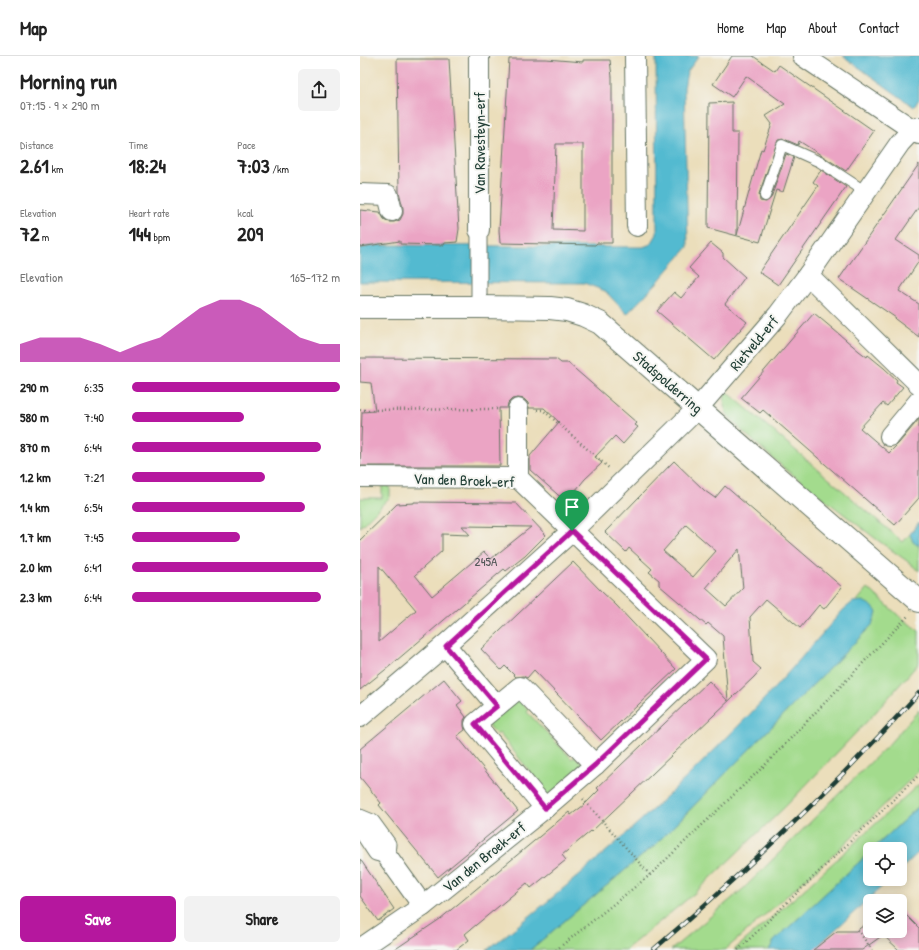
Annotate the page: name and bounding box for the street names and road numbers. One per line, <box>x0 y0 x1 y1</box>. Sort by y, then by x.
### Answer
street label: Van Ravesteyn-erf <box>469 91 490 194</box>
street label: Rietveld-erf <box>725 310 784 375</box>
street label: Stadspolderring <box>629 346 708 418</box>
street label: Van den Broek-erf <box>413 468 516 492</box>
street label: Van den Broek-erf <box>438 817 530 897</box>

